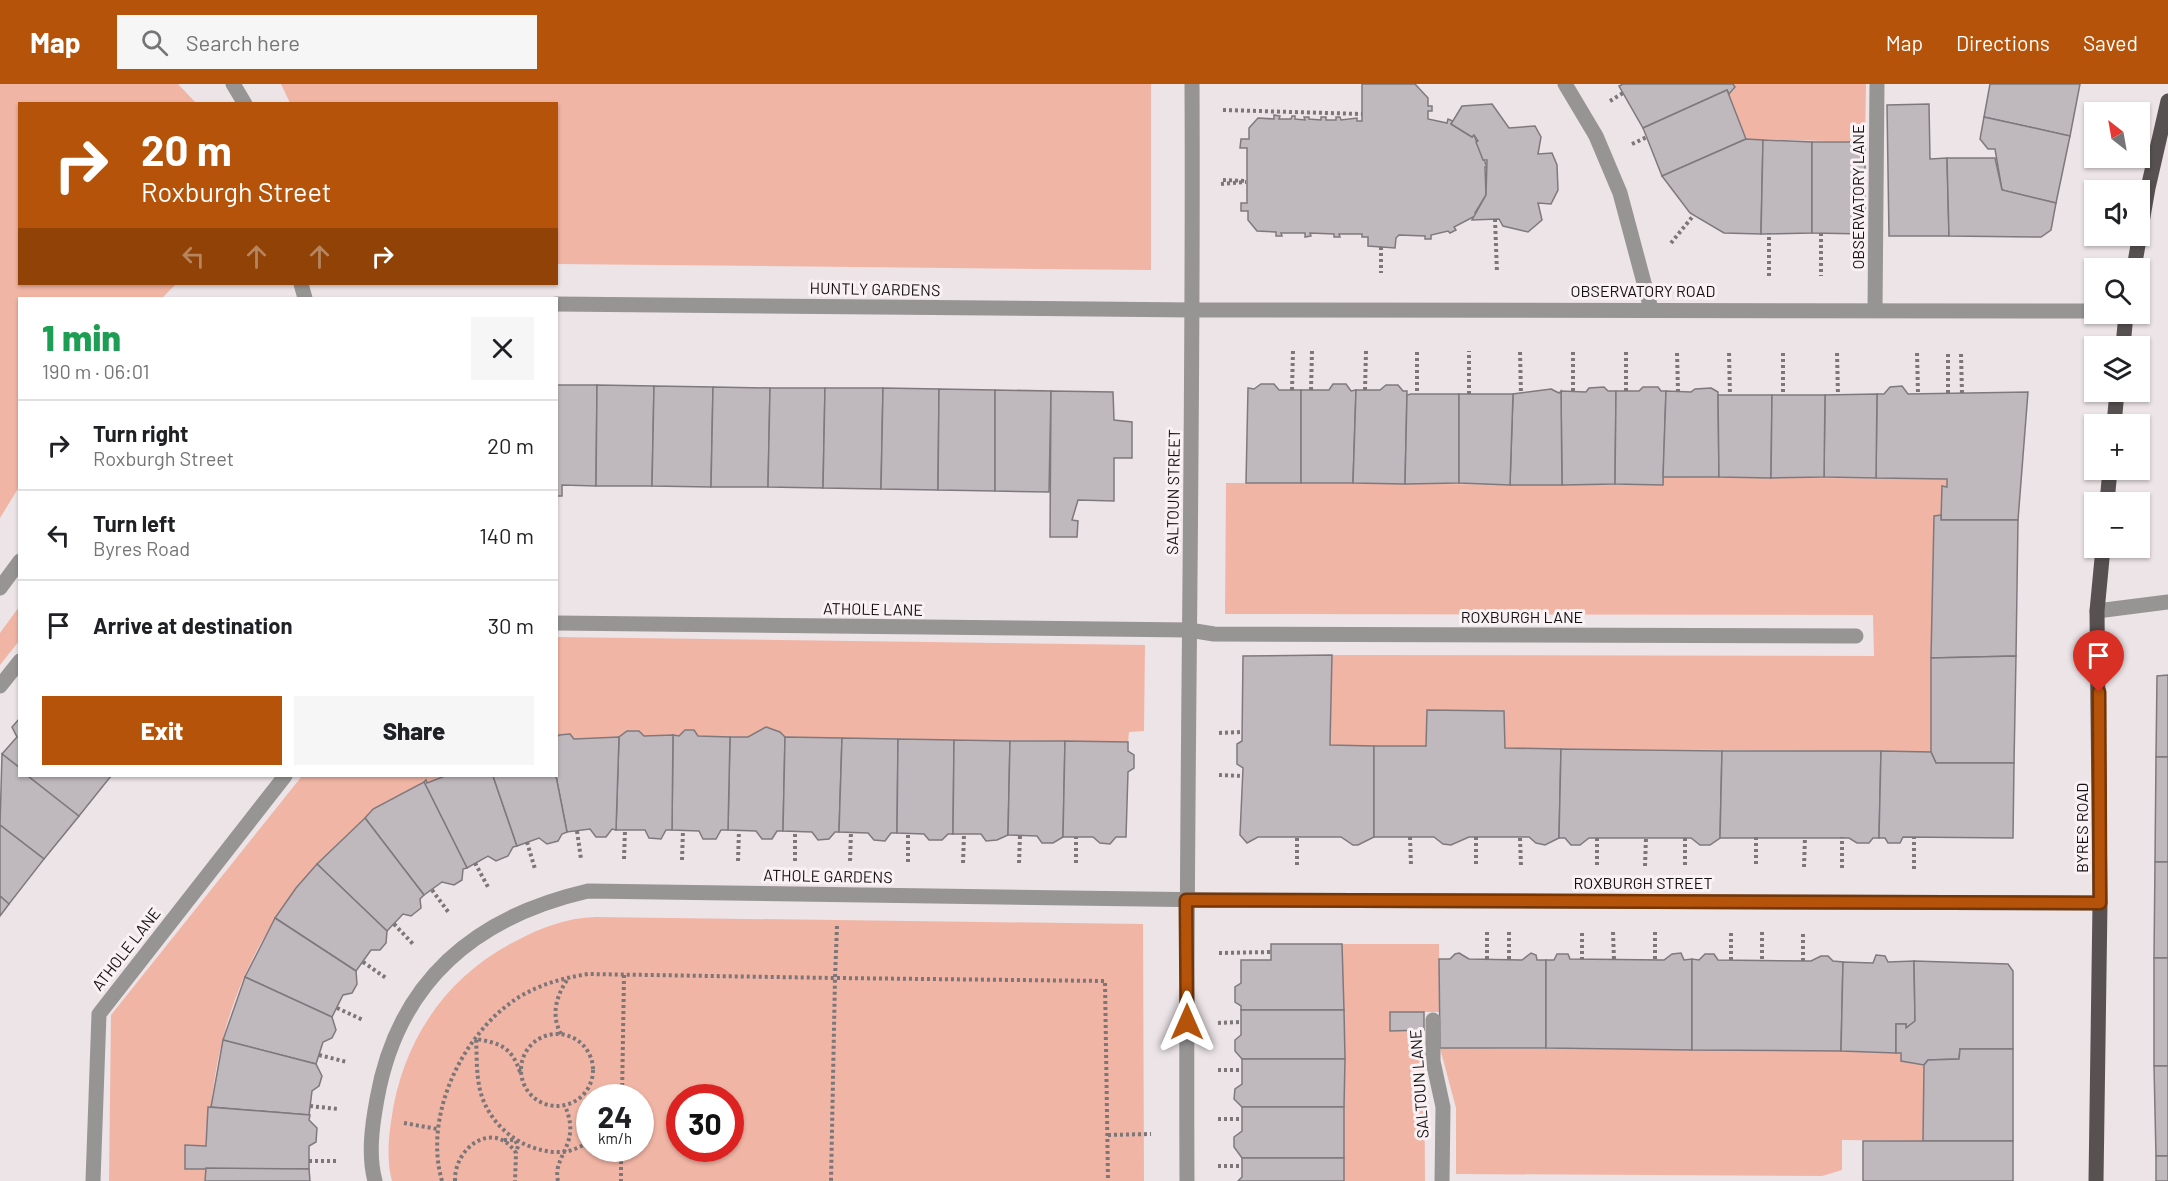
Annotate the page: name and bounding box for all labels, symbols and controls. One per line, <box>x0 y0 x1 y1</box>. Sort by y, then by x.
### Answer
search box <box>117 15 537 69</box>
text: Map <box>30 25 81 59</box>
icon: search <box>138 26 171 59</box>
text: Search here <box>186 29 300 55</box>
text: Map <box>1886 30 1923 55</box>
text: Directions <box>1956 30 2050 55</box>
text: Saved <box>2083 30 2138 55</box>
north arrow <box>2084 102 2150 168</box>
map controls <box>2084 102 2150 558</box>
text: 20 m <box>141 124 232 174</box>
street label: OBSERVATORY LANE <box>1848 124 1867 270</box>
icon: right <box>42 126 120 204</box>
text: Roxburgh Street <box>141 175 332 207</box>
button: sound <box>2084 180 2150 246</box>
icon: left <box>177 240 210 273</box>
icon: ahead <box>240 240 273 273</box>
icon: ahead <box>303 240 336 273</box>
icon: right <box>366 240 399 273</box>
button: search <box>2084 258 2150 324</box>
street label: HUNTLY GARDENS <box>809 278 941 299</box>
street label: OBSERVATORY ROAD <box>1571 281 1715 300</box>
text: 1 min <box>42 315 121 358</box>
button: close <box>471 317 534 380</box>
button: layers <box>2084 336 2150 402</box>
text: 190 m · 06:01 <box>42 359 150 383</box>
button: + <box>2084 414 2150 480</box>
text: Turn right <box>93 420 188 446</box>
icon: right <box>42 429 75 462</box>
street label: SALTOUN STREET <box>1162 429 1183 555</box>
text: 20 m <box>487 432 534 458</box>
text: Roxburgh Street <box>93 446 234 470</box>
button: − <box>2084 492 2150 558</box>
text: Turn left <box>93 510 176 536</box>
icon: left <box>42 519 75 552</box>
text: 140 m <box>479 522 534 548</box>
text: Byres Road <box>93 536 190 560</box>
street label: ATHOLE LANE <box>823 598 923 619</box>
street label: ROXBURGH LANE <box>1461 607 1583 626</box>
icon: arrive <box>42 609 75 642</box>
text: Arrive at destination <box>93 612 292 638</box>
text: 30 m <box>488 612 534 638</box>
pin <box>2073 630 2124 692</box>
icon: arrive <box>2082 639 2115 672</box>
button: Exit <box>42 696 282 765</box>
button: Share <box>294 696 534 765</box>
street label: BYRES ROAD <box>2072 783 2091 873</box>
street label: ATHOLE GARDENS <box>763 865 893 886</box>
street label: ROXBURGH STREET <box>1573 873 1713 892</box>
street label: ATHOLE LANE <box>87 903 164 994</box>
position arrow <box>1155 990 1219 1054</box>
street label: SALTOUN LANE <box>1405 1029 1432 1139</box>
speed limit sign: 30 <box>666 1084 744 1162</box>
text: 24 <box>598 1098 632 1134</box>
text: km/h <box>598 1129 632 1147</box>

